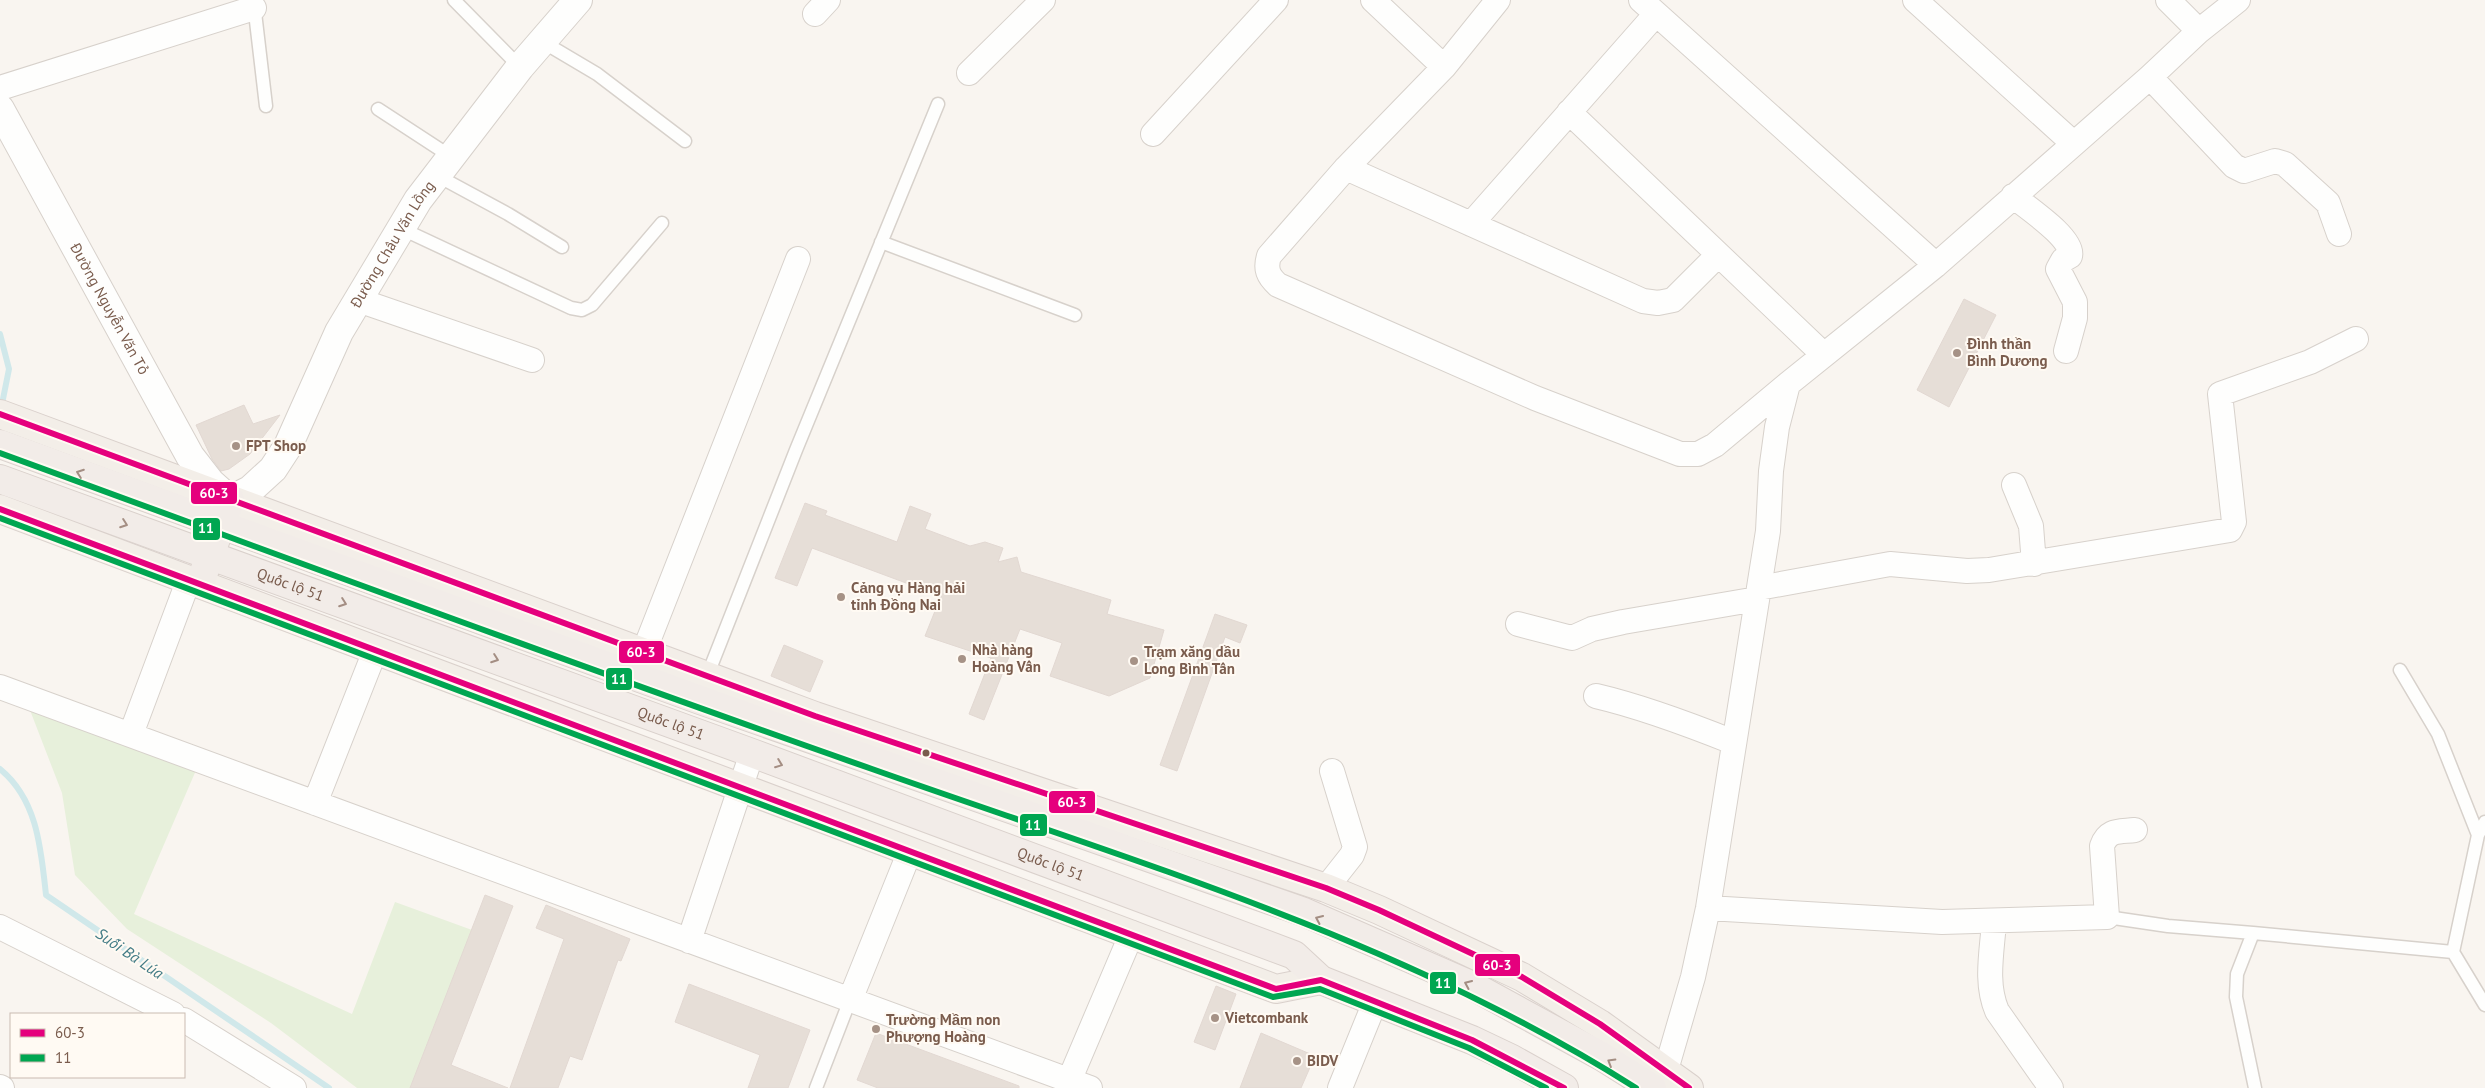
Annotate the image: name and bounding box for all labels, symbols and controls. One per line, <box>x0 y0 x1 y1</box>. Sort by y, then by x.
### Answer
street label: Đường Châu Văn Lồng <box>345 177 438 312</box>
street label: Đường Nguyễn Văn Tỏ <box>66 239 154 378</box>
place label: Đình thần Bình Dương <box>1966 334 2048 370</box>
marker: Đình thần Bình Dương <box>1951 347 1963 359</box>
place label: FPT Shop <box>246 436 306 455</box>
marker: FPT Shop <box>230 440 242 452</box>
one-way arrow <box>76 469 84 479</box>
line badge: 60-3 <box>190 481 238 505</box>
text: 60-3 <box>200 484 228 502</box>
line badge: 11 <box>192 517 221 541</box>
one-way arrow <box>119 518 128 528</box>
text: 11 <box>198 519 214 537</box>
street label: Quốc lộ 51 <box>254 563 327 605</box>
place label: Cảng vụ Hàng hải tỉnh Đồng Nai <box>851 578 965 614</box>
marker: Cảng vụ Hàng hải tỉnh Đồng Nai <box>835 591 847 603</box>
one-way arrow <box>338 597 346 607</box>
line badge: 60-3 <box>618 640 665 664</box>
place label: Nhà hàng Hoàng Vân <box>972 640 1041 676</box>
place label: Trạm xăng dầu Long Bình Tân <box>1144 642 1240 678</box>
text: 60-3 <box>627 643 655 661</box>
one-way arrow <box>490 653 499 663</box>
marker: Nhà hàng Hoàng Vân <box>956 653 968 665</box>
marker: Trạm xăng dầu Long Bình Tân <box>1128 655 1140 667</box>
line badge: 11 <box>605 667 633 691</box>
text: 11 <box>611 670 627 688</box>
street label: Quốc lộ 51 <box>635 702 707 744</box>
unlabelled marker <box>921 748 931 758</box>
one-way arrow <box>774 757 783 768</box>
line badge: 60-3 <box>1048 790 1096 814</box>
text: 60-3 <box>1058 793 1086 811</box>
line badge: 11 <box>1019 813 1048 837</box>
text: 11 <box>1025 816 1041 834</box>
street label: Quốc lộ 51 <box>1015 843 1087 885</box>
one-way arrow <box>1315 914 1324 925</box>
water label: Suối Bà Lúa <box>92 923 168 983</box>
line badge: 60-3 <box>1474 953 1521 977</box>
text: 60-3 <box>1483 956 1511 974</box>
line badge: 11 <box>1429 971 1457 995</box>
text: 11 <box>1435 974 1451 992</box>
one-way arrow <box>1464 980 1473 991</box>
place label: Vietcombank <box>1224 1008 1309 1027</box>
place label: Trường Mầm non Phượng Hoàng <box>886 1010 1000 1046</box>
marker: Vietcombank <box>1209 1012 1221 1024</box>
legend <box>10 1013 185 1078</box>
text: 60-3 <box>55 1023 85 1042</box>
marker: Trường Mầm non Phượng Hoàng <box>870 1023 882 1035</box>
text: 11 <box>55 1048 71 1067</box>
place label: BIDV <box>1307 1051 1339 1070</box>
marker: BIDV <box>1291 1055 1303 1067</box>
one-way arrow <box>1607 1058 1616 1068</box>

